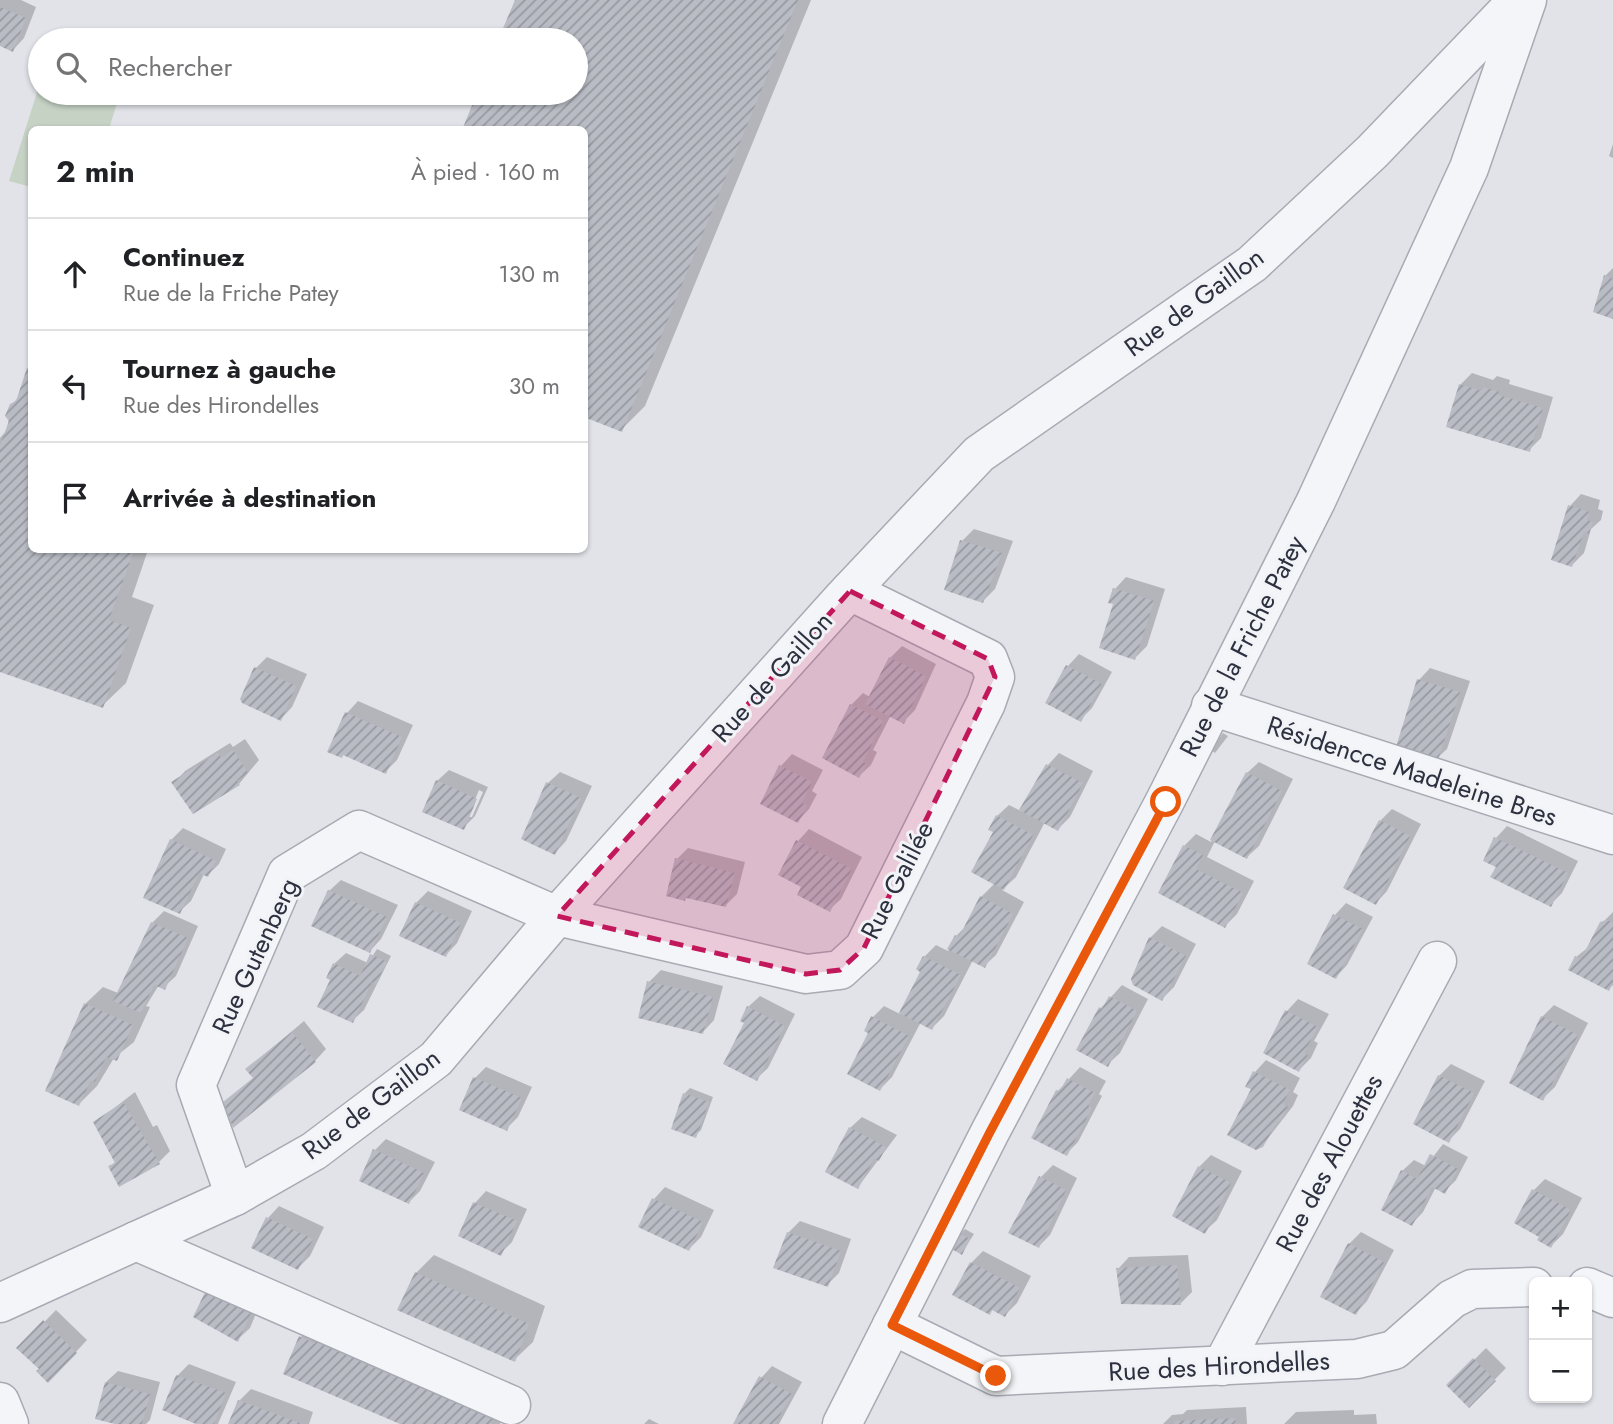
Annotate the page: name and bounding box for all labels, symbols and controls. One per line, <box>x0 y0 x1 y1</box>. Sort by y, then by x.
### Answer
search box <box>28 28 588 105</box>
icon: search <box>52 48 90 86</box>
text: Rechercher <box>108 48 232 86</box>
text: 2 min <box>56 150 135 193</box>
text: À pied · 160 m <box>411 155 560 189</box>
text: Continuez <box>123 238 245 276</box>
street label: Rue de Gaillon <box>1116 238 1272 366</box>
icon: ahead <box>56 255 94 293</box>
text: 130 m <box>498 257 560 291</box>
text: Rue de la Friche Patey <box>123 276 339 310</box>
text: Tournez à gauche <box>123 350 336 388</box>
icon: left <box>56 367 94 405</box>
text: 30 m <box>509 369 560 403</box>
text: Rue des Hirondelles <box>123 388 319 422</box>
icon: arrive <box>56 479 94 517</box>
text: Arrivée à destination <box>123 479 376 517</box>
street label: Rue de la Friche Patey <box>1170 528 1315 763</box>
street label: Rue de Gaillon <box>703 603 841 751</box>
street label: Résidencce Madeleine Bres <box>1262 706 1562 836</box>
route start <box>1150 786 1181 817</box>
street label: Rue Galilée <box>851 815 943 945</box>
street label: Rue Gutenberg <box>202 872 308 1040</box>
street label: Rue de Gaillon <box>294 1039 448 1169</box>
street label: Rue des Alouettes <box>1266 1067 1392 1259</box>
map controls <box>1529 1277 1592 1403</box>
button: + <box>1529 1277 1592 1340</box>
button: − <box>1529 1340 1592 1403</box>
street label: Rue des Hirondelles <box>1107 1341 1331 1391</box>
route end <box>980 1360 1011 1391</box>

